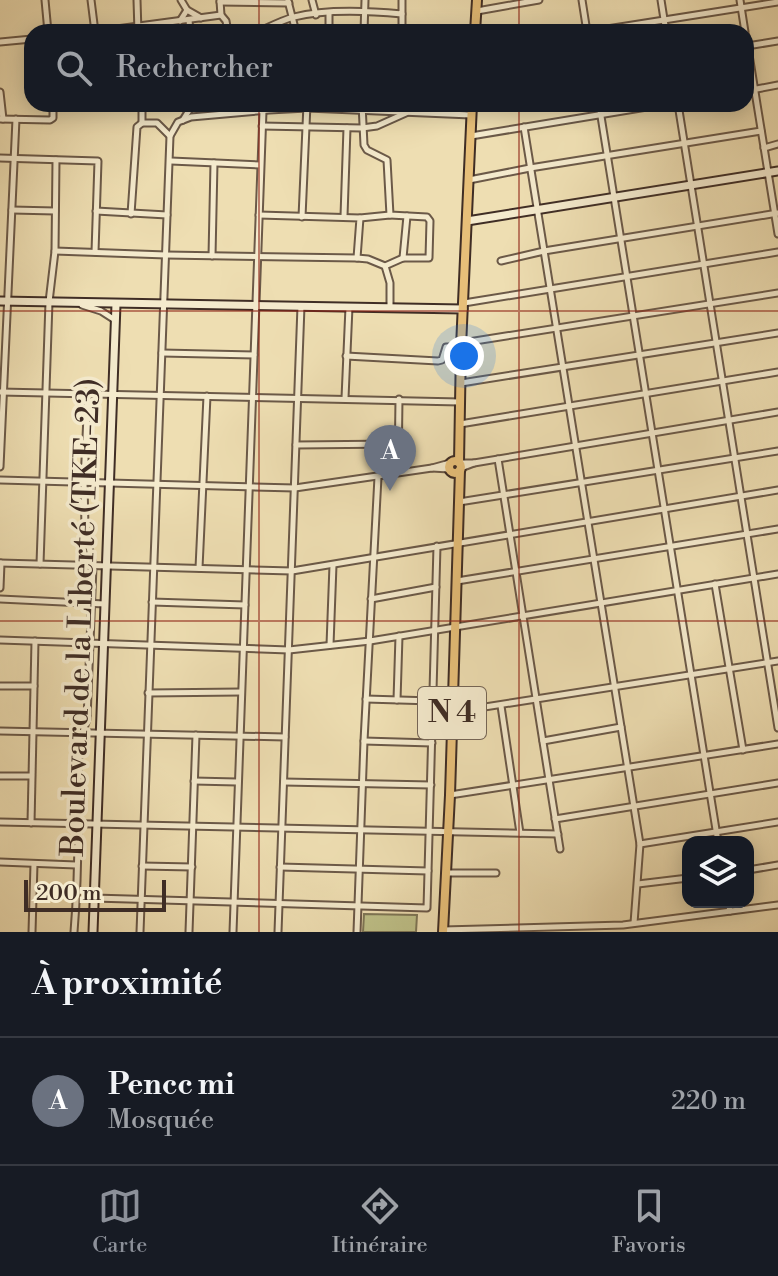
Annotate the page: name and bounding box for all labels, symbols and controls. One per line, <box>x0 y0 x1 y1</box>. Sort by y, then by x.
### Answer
search box <box>24 24 754 112</box>
icon: search <box>52 46 96 90</box>
text: Rechercher <box>116 49 273 87</box>
your location <box>444 336 484 376</box>
street label: Boulevard de la Liberté (TKE-23) <box>53 377 109 858</box>
pin: A <box>364 425 416 491</box>
road number: N 4 <box>418 687 486 739</box>
map controls <box>682 836 754 908</box>
button: layers <box>682 836 754 908</box>
scale bar <box>24 876 166 912</box>
text: 200 m <box>36 880 102 907</box>
text: À proximité <box>32 963 222 1005</box>
text: Pencc mi <box>108 1066 235 1104</box>
text: A <box>49 1085 67 1117</box>
text: 220 m <box>671 1085 746 1117</box>
text: Mosquée <box>108 1104 214 1136</box>
tab: Carte <box>92 1184 147 1259</box>
tab: Itinéraire <box>332 1184 428 1259</box>
tab: Favoris <box>612 1184 686 1259</box>

